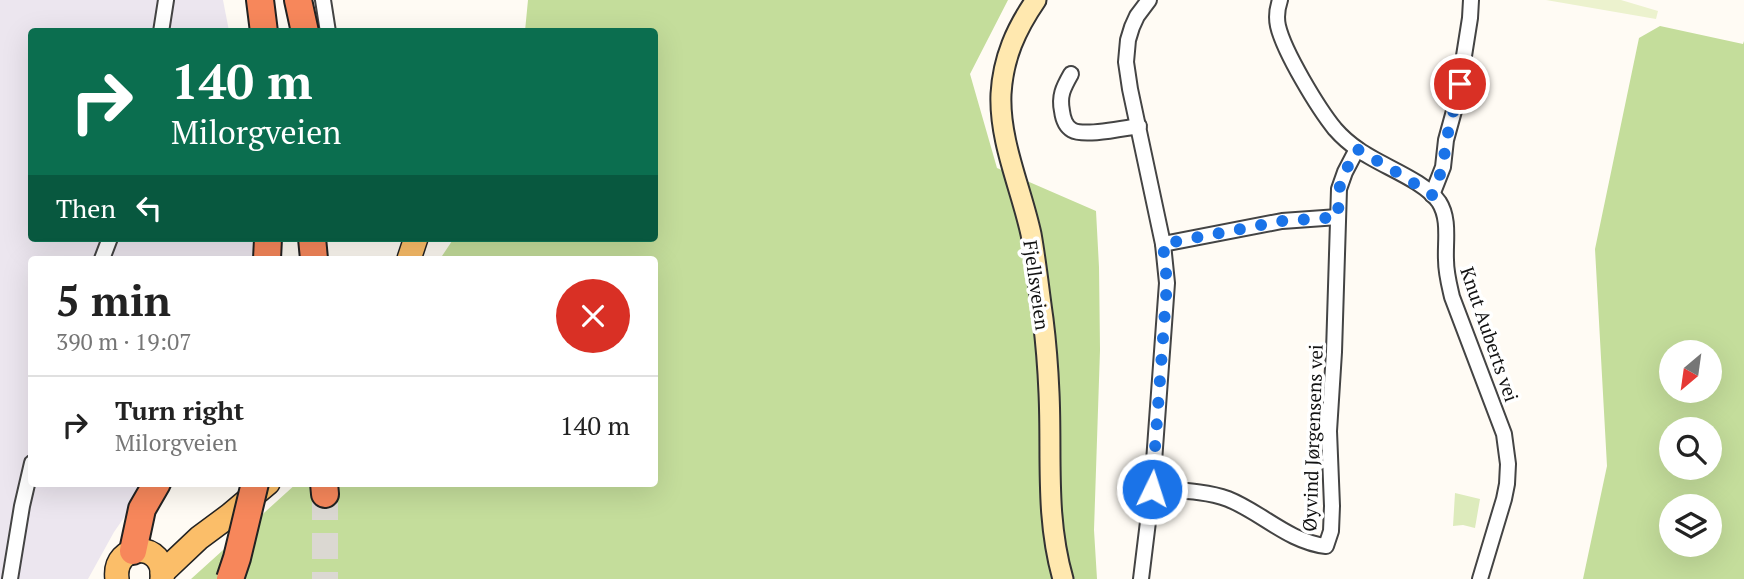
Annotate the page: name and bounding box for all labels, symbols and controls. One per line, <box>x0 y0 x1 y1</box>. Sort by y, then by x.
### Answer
text: 140 m <box>171 48 313 113</box>
pin <box>1430 54 1490 114</box>
icon: right <box>56 56 147 147</box>
icon: arrive <box>1441 65 1479 103</box>
text: Milorgveien <box>171 111 341 153</box>
icon: left <box>130 189 168 227</box>
text: Then <box>56 191 116 225</box>
street label: Fjellsveien <box>1018 238 1056 332</box>
street label: Knut Auberts vei <box>1455 263 1525 405</box>
text: 5 min <box>56 272 171 328</box>
button: close <box>556 279 630 353</box>
text: 390 m · 19:07 <box>56 326 191 357</box>
north arrow <box>1659 340 1722 402</box>
map controls <box>1659 340 1722 557</box>
street label: Øyvind Jørgensens vei <box>1296 344 1328 532</box>
text: Turn right <box>115 393 244 427</box>
icon: right <box>56 406 94 444</box>
text: 140 m <box>560 408 630 442</box>
button: search <box>1659 417 1722 480</box>
text: Milorgveien <box>115 427 237 458</box>
position arrow <box>1115 452 1189 526</box>
button: layers <box>1659 494 1722 557</box>

